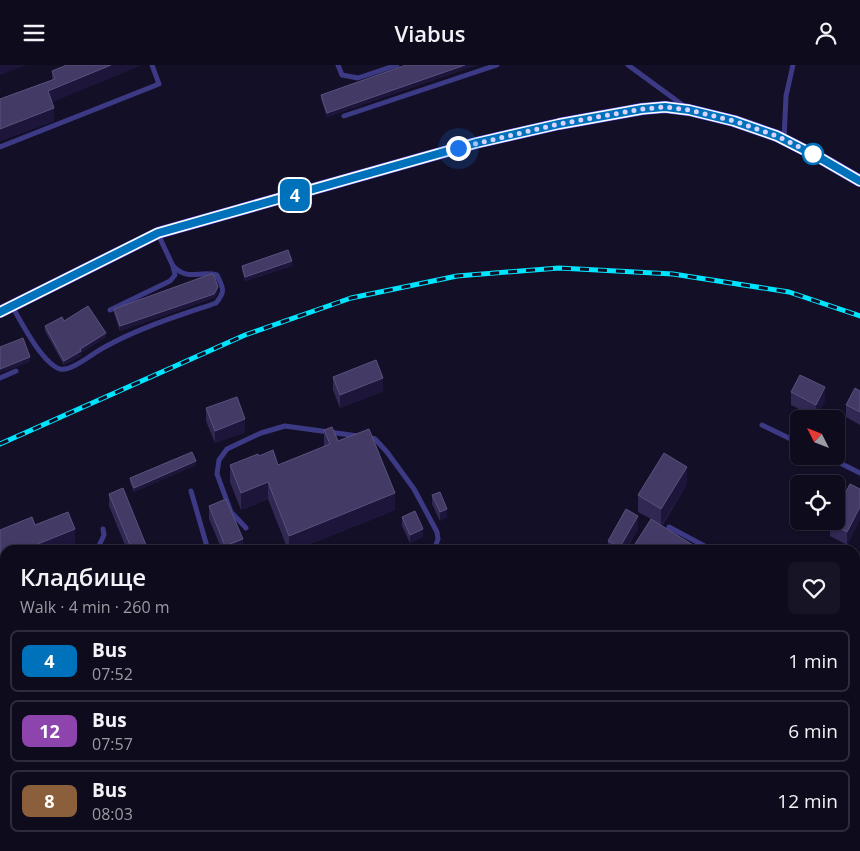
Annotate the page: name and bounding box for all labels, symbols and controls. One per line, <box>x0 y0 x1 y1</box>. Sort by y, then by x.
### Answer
text: Viabus <box>395 18 465 48</box>
icon: menu <box>20 19 48 47</box>
icon: person <box>812 19 840 47</box>
your location <box>446 136 471 161</box>
unlabelled marker <box>802 143 824 165</box>
line badge: 4 <box>279 179 311 211</box>
text: 4 <box>290 183 300 207</box>
north arrow <box>790 410 845 465</box>
map controls <box>790 410 845 530</box>
button: locate <box>790 475 845 530</box>
text: Кладбище <box>20 560 146 593</box>
button: heart <box>788 562 840 614</box>
text: Walk · 4 min · 260 m <box>20 596 170 618</box>
text: Bus <box>92 637 127 663</box>
text: 1 min <box>788 648 838 674</box>
text: 4 <box>44 649 55 673</box>
text: 07:52 <box>92 663 133 685</box>
text: Bus <box>92 707 127 733</box>
text: 6 min <box>788 718 838 744</box>
text: 12 <box>39 719 60 743</box>
text: 07:57 <box>92 733 133 755</box>
text: Bus <box>92 777 127 803</box>
text: 12 min <box>777 788 838 814</box>
text: 8 <box>44 789 55 813</box>
text: 08:03 <box>92 803 133 825</box>

